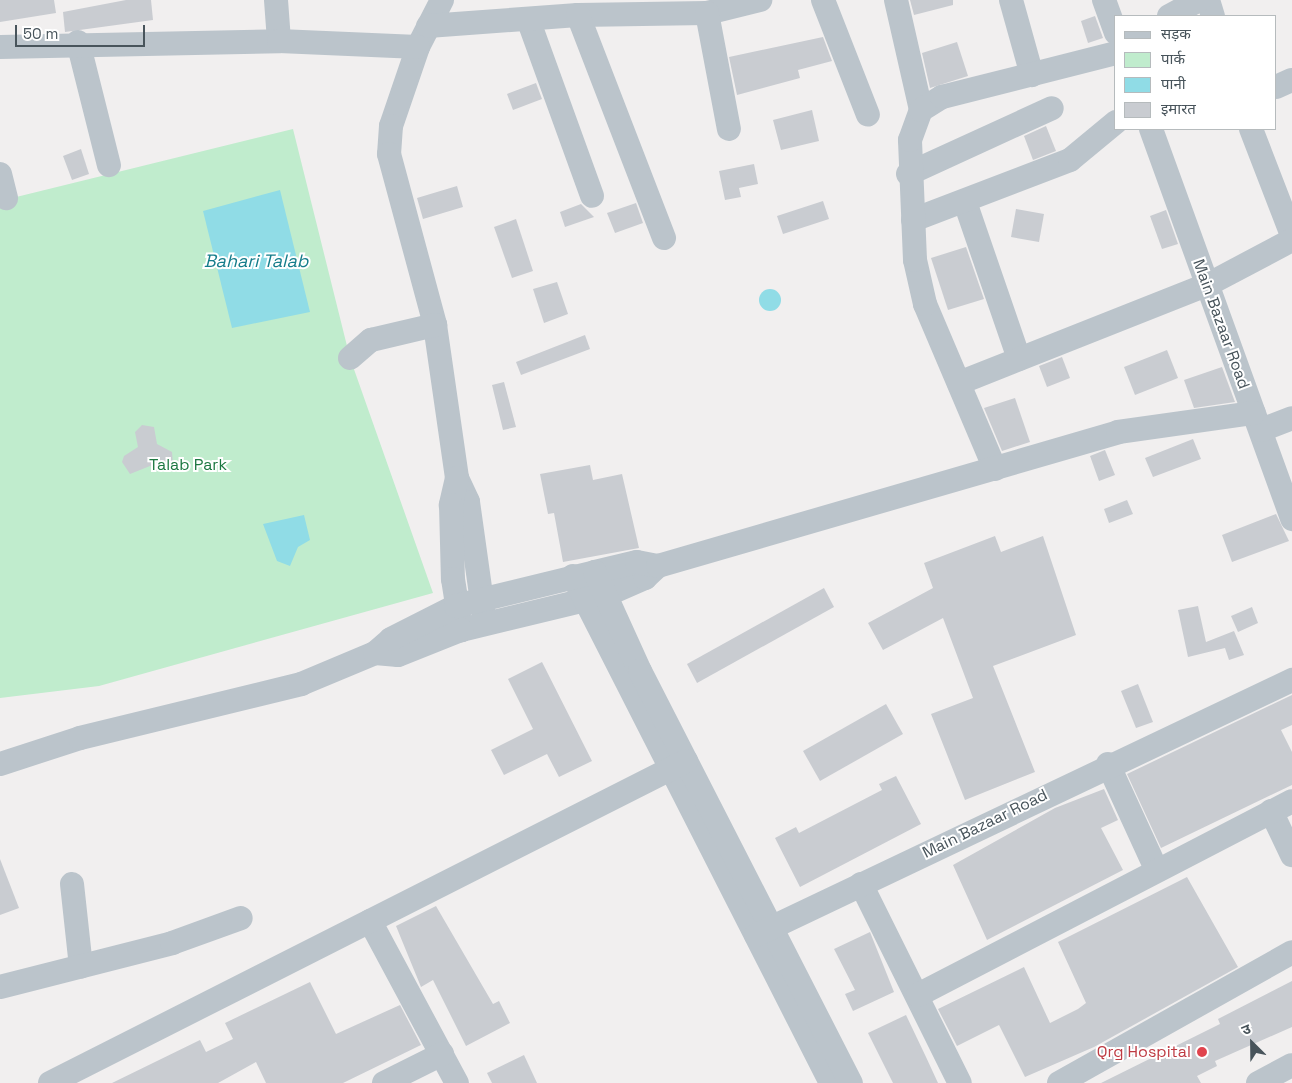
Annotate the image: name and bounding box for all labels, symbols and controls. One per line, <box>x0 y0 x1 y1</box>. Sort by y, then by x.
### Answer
scale bar <box>18 15 148 47</box>
legend <box>1114 15 1277 130</box>
text: 50 m <box>23 24 58 43</box>
text: सड़क <box>1161 24 1191 43</box>
text: पार्क <box>1161 49 1185 68</box>
text: पानी <box>1161 74 1186 93</box>
text: इमारत <box>1161 99 1196 118</box>
water label: Bahari Talab <box>203 250 309 272</box>
street label: Main Bazaar Road <box>1189 256 1253 392</box>
park label: Talab Park <box>149 455 227 475</box>
street label: Main Bazaar Road <box>919 785 1051 863</box>
north arrow <box>1227 1018 1277 1068</box>
text: उ <box>1239 1019 1253 1039</box>
place label: Qrg Hospital <box>1097 1042 1191 1062</box>
marker: Qrg Hospital <box>1195 1045 1209 1059</box>

